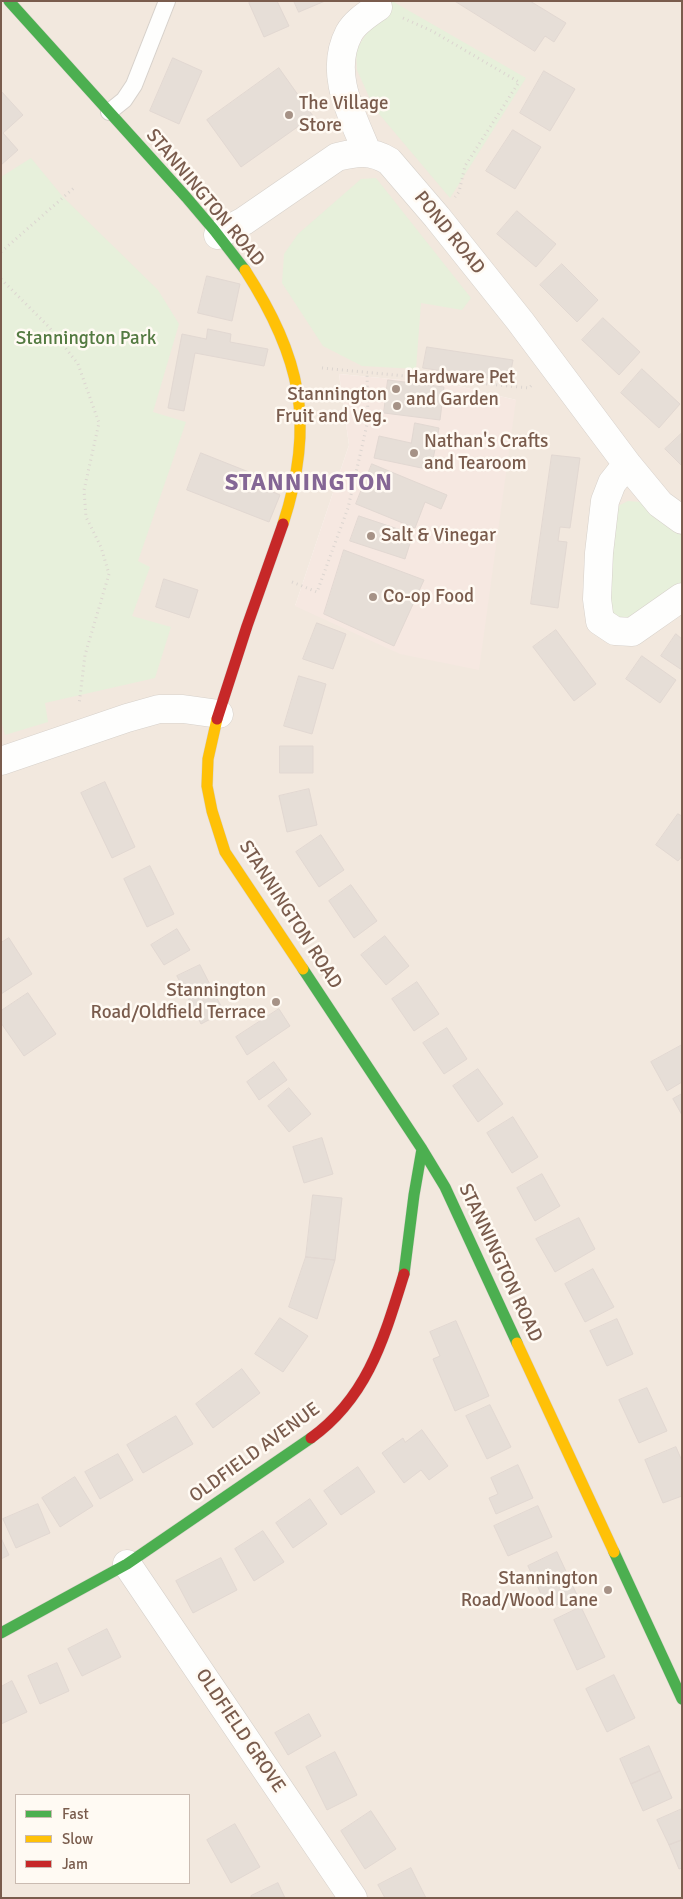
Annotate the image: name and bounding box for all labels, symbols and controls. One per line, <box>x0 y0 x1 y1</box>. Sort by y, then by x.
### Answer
place label: The Village Store <box>299 93 389 137</box>
marker: The Village Store <box>283 109 295 121</box>
street label: STANNINGTON ROAD <box>141 125 269 271</box>
street label: POND ROAD <box>409 187 489 279</box>
park label: Stannington Park <box>16 328 156 350</box>
place label: Hardware Pet and Garden <box>406 367 515 411</box>
marker: Hardware Pet and Garden <box>390 383 402 395</box>
place label: Stannington Fruit and Veg. <box>276 384 387 428</box>
marker: Stannington Fruit and Veg. <box>391 400 403 412</box>
place label: Nathan's Crafts and Tearoom <box>424 431 548 475</box>
marker: Nathan's Crafts and Tearoom <box>408 447 420 459</box>
district label: STANNINGTON <box>224 470 394 498</box>
place label: Salt & Vinegar <box>381 525 496 547</box>
marker: Salt & Vinegar <box>365 530 377 542</box>
place label: Co-op Food <box>383 586 474 608</box>
marker: Co-op Food <box>367 591 379 603</box>
street label: STANNINGTON ROAD <box>234 837 346 993</box>
place label: Stannington Road/Oldfield Terrace <box>90 980 266 1024</box>
marker: Stannington Road/Oldfield Terrace <box>270 996 282 1008</box>
street label: STANNINGTON ROAD <box>453 1180 547 1346</box>
street label: OLDFIELD AVENUE <box>185 1398 325 1508</box>
place label: Stannington Road/Wood Lane <box>461 1568 598 1612</box>
marker: Stannington Road/Wood Lane <box>602 1584 614 1596</box>
street label: OLDFIELD GROVE <box>190 1665 290 1797</box>
legend <box>15 1794 190 1884</box>
text: Fast <box>62 1805 89 1823</box>
text: Slow <box>62 1830 93 1848</box>
text: Jam <box>62 1855 88 1873</box>

